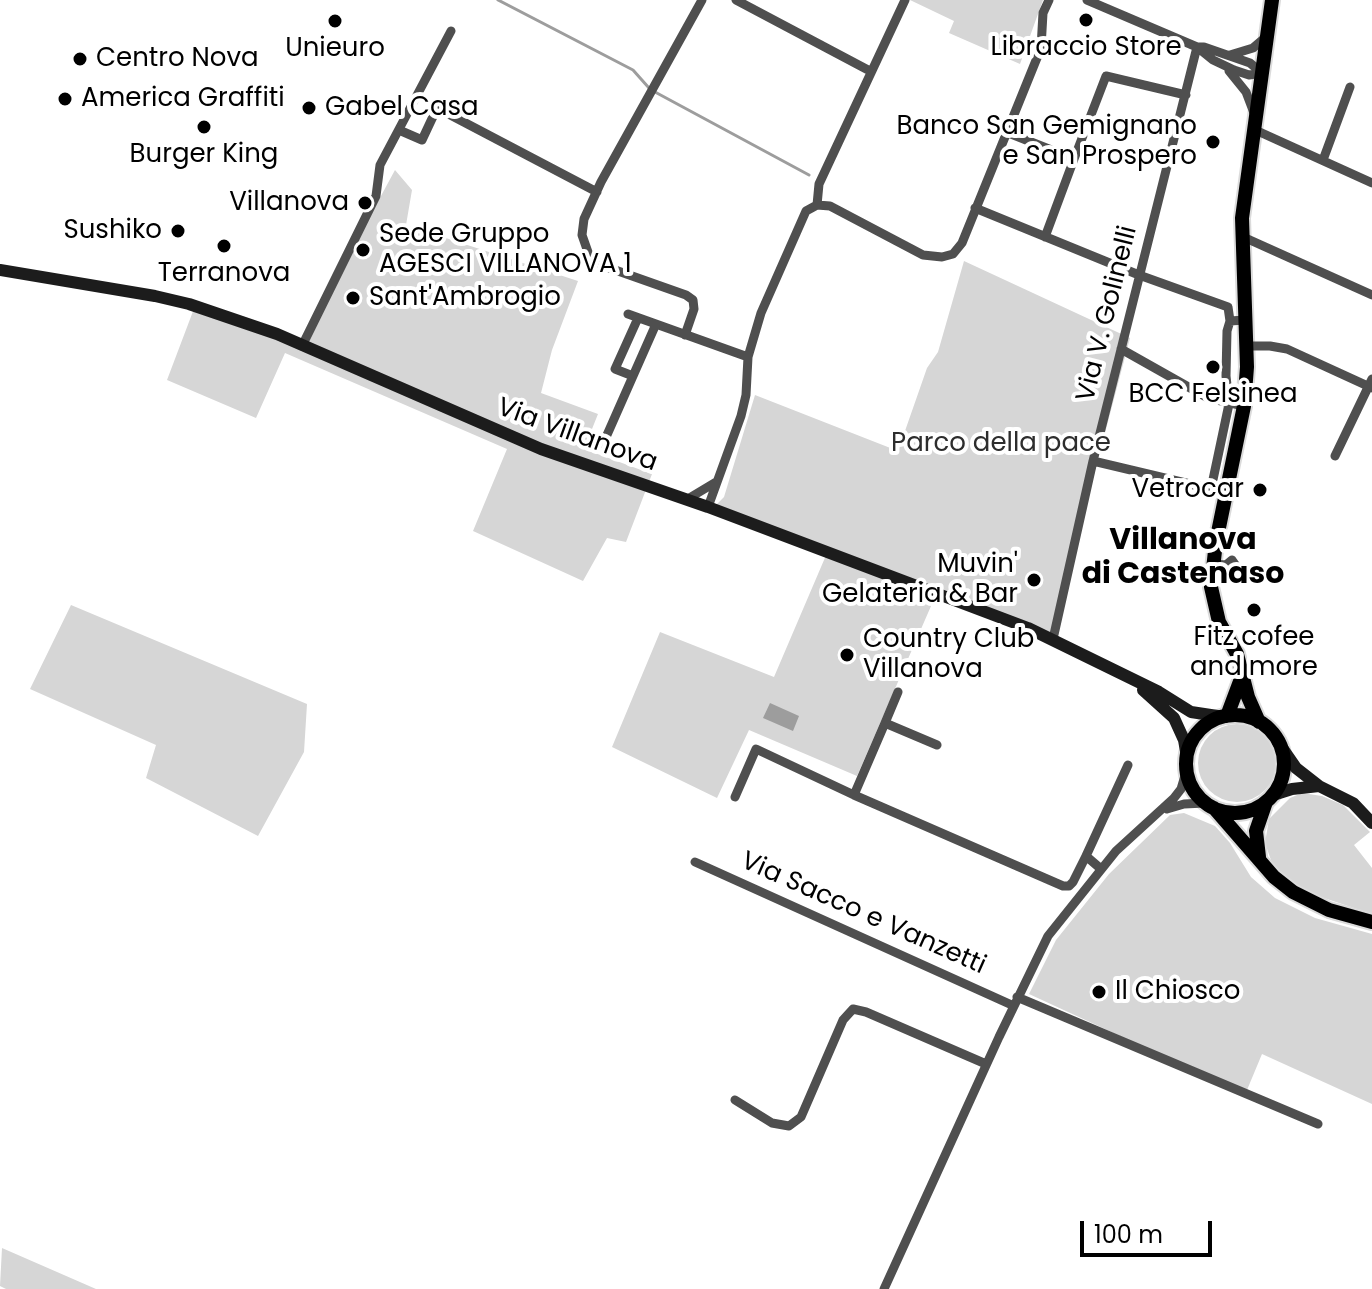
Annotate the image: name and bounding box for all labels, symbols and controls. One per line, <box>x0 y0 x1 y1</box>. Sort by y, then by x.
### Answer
marker: Libraccio Store <box>1077 11 1095 29</box>
marker: Unieuro <box>326 12 344 30</box>
place label: Libraccio Store <box>990 32 1182 64</box>
place label: Unieuro <box>285 33 385 65</box>
place label: Centro Nova <box>96 43 259 75</box>
marker: Centro Nova <box>71 50 89 68</box>
place label: America Graffiti <box>81 83 285 115</box>
marker: America Graffiti <box>56 90 74 108</box>
place label: Gabel Casa <box>325 92 479 124</box>
marker: Gabel Casa <box>300 99 318 117</box>
place label: Banco San Gemignano e San Prospero <box>896 111 1197 172</box>
marker: Burger King <box>195 118 213 136</box>
marker: Banco San Gemignano e San Prospero <box>1204 133 1222 151</box>
place label: Burger King <box>130 139 278 171</box>
place label: Villanova <box>229 187 349 219</box>
marker: Villanova <box>356 194 374 212</box>
place label: Sushiko <box>63 215 162 247</box>
place label: Sede Gruppo AGESCI VILLANOVA 1 <box>379 219 632 280</box>
marker: Sushiko <box>169 222 187 240</box>
street label: Via V. Golinelli <box>1071 223 1145 405</box>
marker: Terranova <box>215 237 233 255</box>
marker: Sede Gruppo AGESCI VILLANOVA 1 <box>354 241 372 259</box>
place label: Terranova <box>158 258 290 290</box>
place label: Sant'Ambrogio <box>369 282 561 314</box>
marker: Sant'Ambrogio <box>344 289 362 307</box>
marker: BCC Felsinea <box>1204 358 1222 376</box>
place label: BCC Felsinea <box>1129 379 1297 411</box>
street label: Via Villanova <box>493 393 661 479</box>
park label: Parco della pace <box>891 428 1111 460</box>
place label: Vetrocar <box>1131 474 1244 506</box>
marker: Vetrocar <box>1251 481 1269 499</box>
district label: Villanova di Castenaso <box>1082 523 1284 594</box>
place label: Muvin' Gelateria & Bar <box>822 549 1018 610</box>
marker: Muvin' Gelateria & Bar <box>1025 571 1043 589</box>
marker: Fitz cofee and more <box>1245 601 1263 619</box>
place label: Fitz cofee and more <box>1190 622 1318 684</box>
place label: Country Club Villanova <box>863 624 1034 686</box>
marker: Country Club Villanova <box>838 646 856 664</box>
street label: Via Sacco e Vanzetti <box>736 846 990 982</box>
place label: Il Chiosco <box>1115 976 1240 1008</box>
marker: Il Chiosco <box>1090 983 1108 1001</box>
scale bar <box>1084 1205 1216 1255</box>
text: 100 m <box>1094 1218 1163 1251</box>

